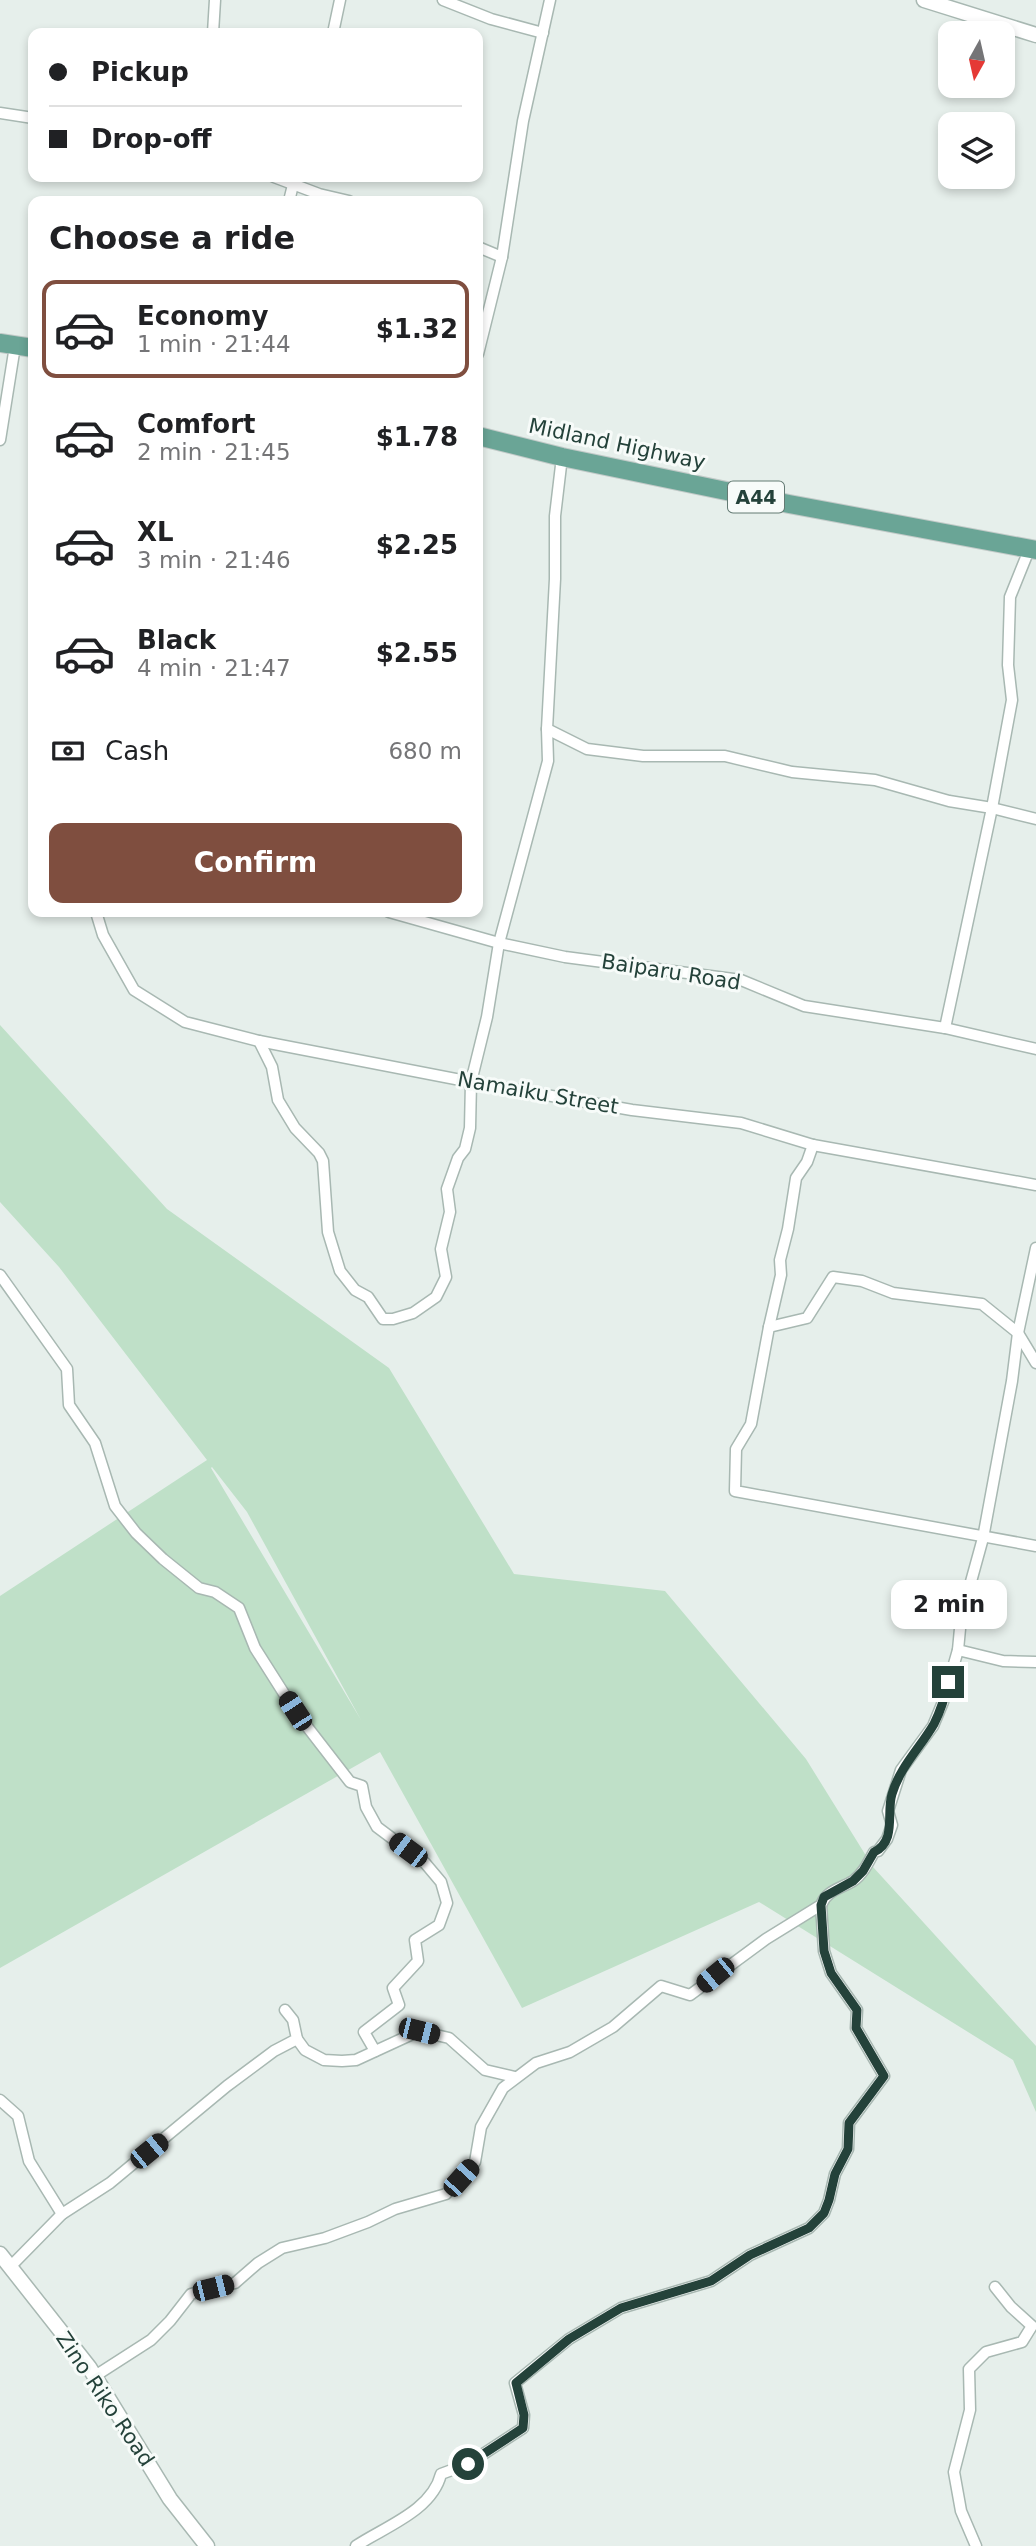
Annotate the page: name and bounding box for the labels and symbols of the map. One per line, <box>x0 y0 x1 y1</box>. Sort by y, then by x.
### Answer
north arrow <box>938 21 1015 98</box>
street label: Midland Highway <box>526 414 708 474</box>
road number: A44 <box>728 482 784 512</box>
street label: Baiparu Road <box>600 949 742 995</box>
street label: Namaiku Street <box>456 1067 620 1119</box>
callout: 2 min <box>890 1580 1006 1630</box>
route end <box>932 1666 964 1698</box>
car <box>275 1688 316 1734</box>
car <box>385 1829 432 1871</box>
car <box>693 1954 738 1996</box>
car <box>397 2016 442 2046</box>
car <box>127 2130 172 2172</box>
car <box>440 2155 483 2201</box>
car <box>191 2273 236 2303</box>
street label: Zino Riko Road <box>51 2327 159 2471</box>
route start <box>452 2448 484 2480</box>

